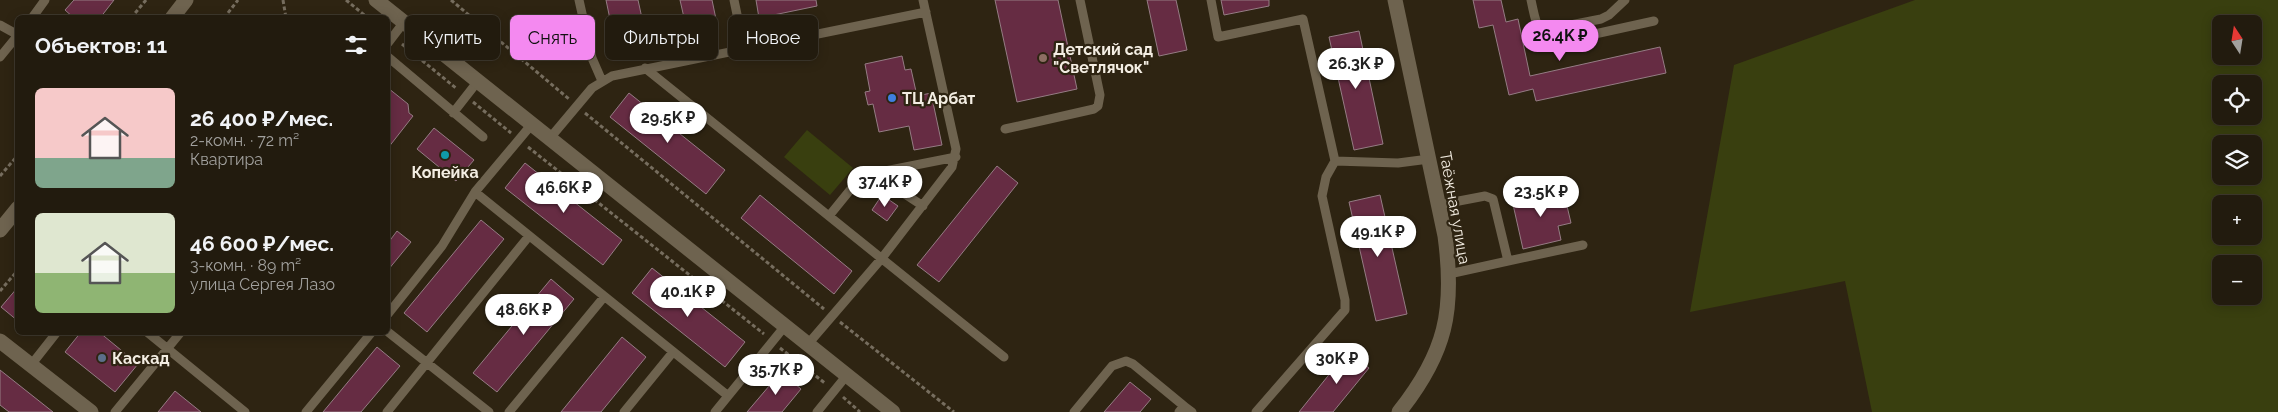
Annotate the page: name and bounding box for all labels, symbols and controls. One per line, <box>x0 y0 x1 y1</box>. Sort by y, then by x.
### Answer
chip: Купить <box>405 15 500 60</box>
chip: Снять <box>510 15 595 60</box>
chip: Фильтры <box>605 15 718 60</box>
chip: Новое <box>728 15 818 60</box>
north arrow <box>2212 15 2262 65</box>
map controls <box>2212 15 2262 305</box>
pin: 26.4K ₽ <box>1514 20 1606 62</box>
text: 26.4K ₽ <box>1532 26 1588 45</box>
icon: filters <box>342 31 370 59</box>
text: Объектов: 11 <box>35 33 167 58</box>
place label: Детский сад "Светлячок" <box>1053 40 1153 77</box>
pin: 26.3K ₽ <box>1310 48 1402 90</box>
marker: Детский сад "Светлячок" <box>1037 52 1049 64</box>
text: 26.3K ₽ <box>1329 54 1383 73</box>
button: locate <box>2212 75 2262 125</box>
place label: ТЦ Арбат <box>902 89 975 108</box>
marker: ТЦ Арбат <box>886 92 898 104</box>
pin: 29.5K ₽ <box>622 102 714 144</box>
text: 26 400 ₽/мес. <box>190 106 333 131</box>
icon: home <box>75 108 135 168</box>
text: 29.5K ₽ <box>641 108 695 127</box>
text: 2-комн. · 72 m² <box>190 131 299 150</box>
button: layers <box>2212 135 2262 185</box>
marker: Копейка <box>439 149 451 161</box>
text: Квартира <box>190 150 263 169</box>
street label: Таёжная улица <box>1436 150 1474 266</box>
place label: Копейка <box>411 163 479 182</box>
pin: 37.4K ₽ <box>839 166 931 208</box>
pin: 46.6K ₽ <box>518 172 610 214</box>
text: 37.4K ₽ <box>858 172 912 191</box>
pin: 23.5K ₽ <box>1495 176 1587 218</box>
text: 46.6K ₽ <box>536 178 592 197</box>
text: 23.5K ₽ <box>1514 182 1568 201</box>
button: + <box>2212 195 2262 245</box>
pin: 49.1K ₽ <box>1332 216 1424 258</box>
text: 49.1K ₽ <box>1351 222 1405 241</box>
text: 46 600 ₽/мес. <box>190 231 334 256</box>
icon: home <box>75 233 135 293</box>
button: − <box>2212 255 2262 305</box>
text: 3-комн. · 89 m² <box>190 256 301 275</box>
text: улица Сергея Лазо <box>190 275 335 294</box>
pin: 40.1K ₽ <box>642 276 734 318</box>
text: 40.1K ₽ <box>661 282 715 301</box>
pin: 48.6K ₽ <box>478 294 570 336</box>
text: 48.6K ₽ <box>496 300 552 319</box>
pin: 30K ₽ <box>1302 342 1372 385</box>
place label: Каскад <box>112 349 170 368</box>
text: 30K ₽ <box>1316 349 1358 368</box>
marker: Каскад <box>96 352 108 364</box>
pin: 35.7K ₽ <box>730 354 822 396</box>
text: 35.7K ₽ <box>749 360 803 379</box>

